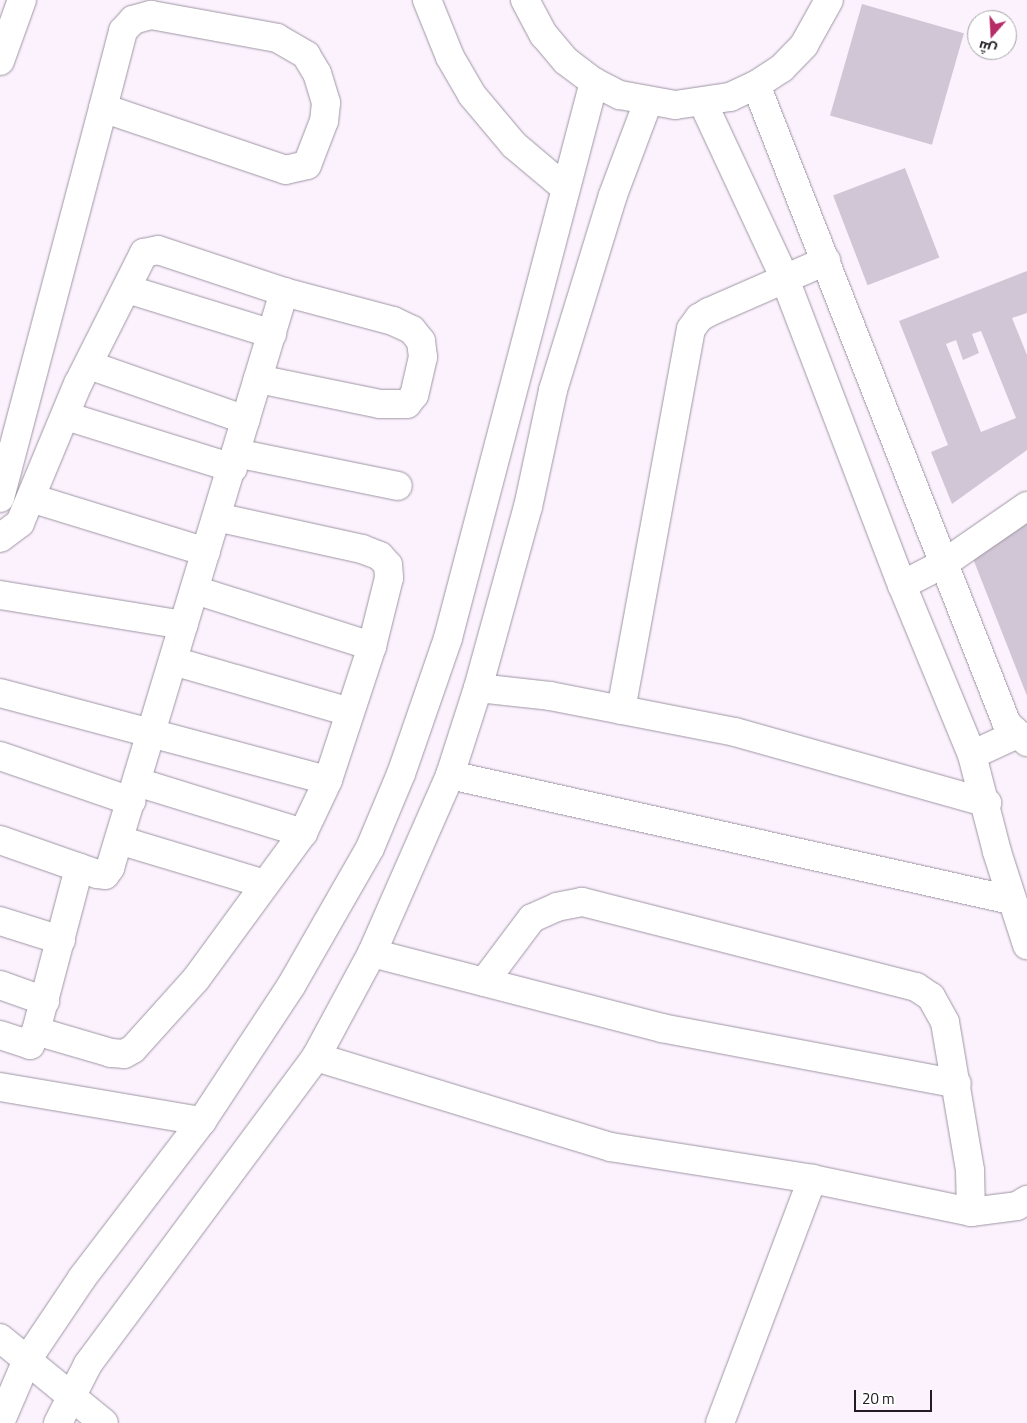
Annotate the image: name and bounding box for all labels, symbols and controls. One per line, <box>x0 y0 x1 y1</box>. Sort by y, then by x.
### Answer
north arrow <box>967 10 1017 60</box>
text: ش <box>975 33 1000 63</box>
scale bar <box>857 1380 934 1412</box>
text: 20 m <box>862 1384 895 1413</box>

